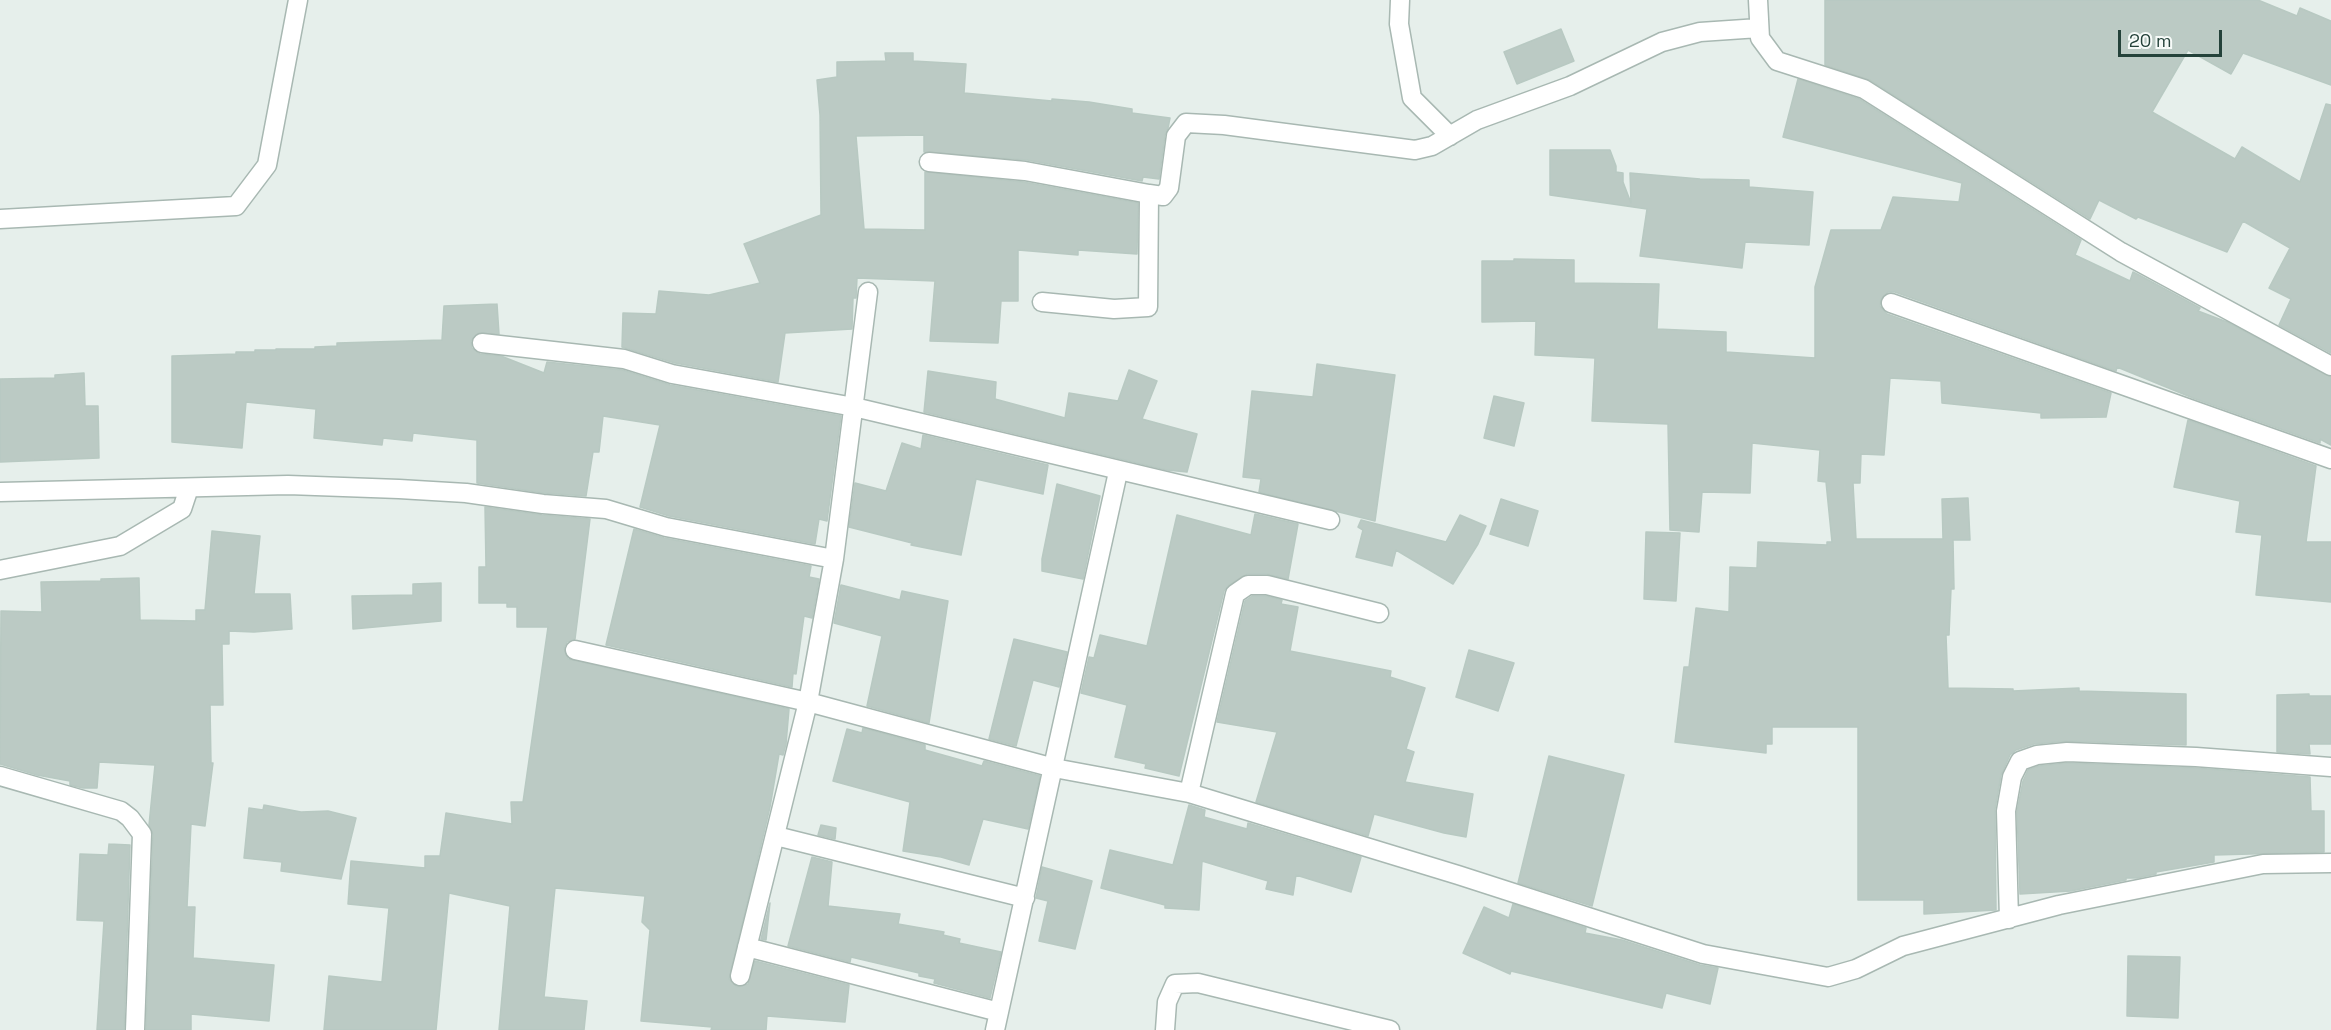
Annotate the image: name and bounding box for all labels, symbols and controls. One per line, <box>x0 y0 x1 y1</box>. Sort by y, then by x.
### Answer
scale bar <box>2121 18 2224 56</box>
text: 20 m <box>2129 29 2172 52</box>

